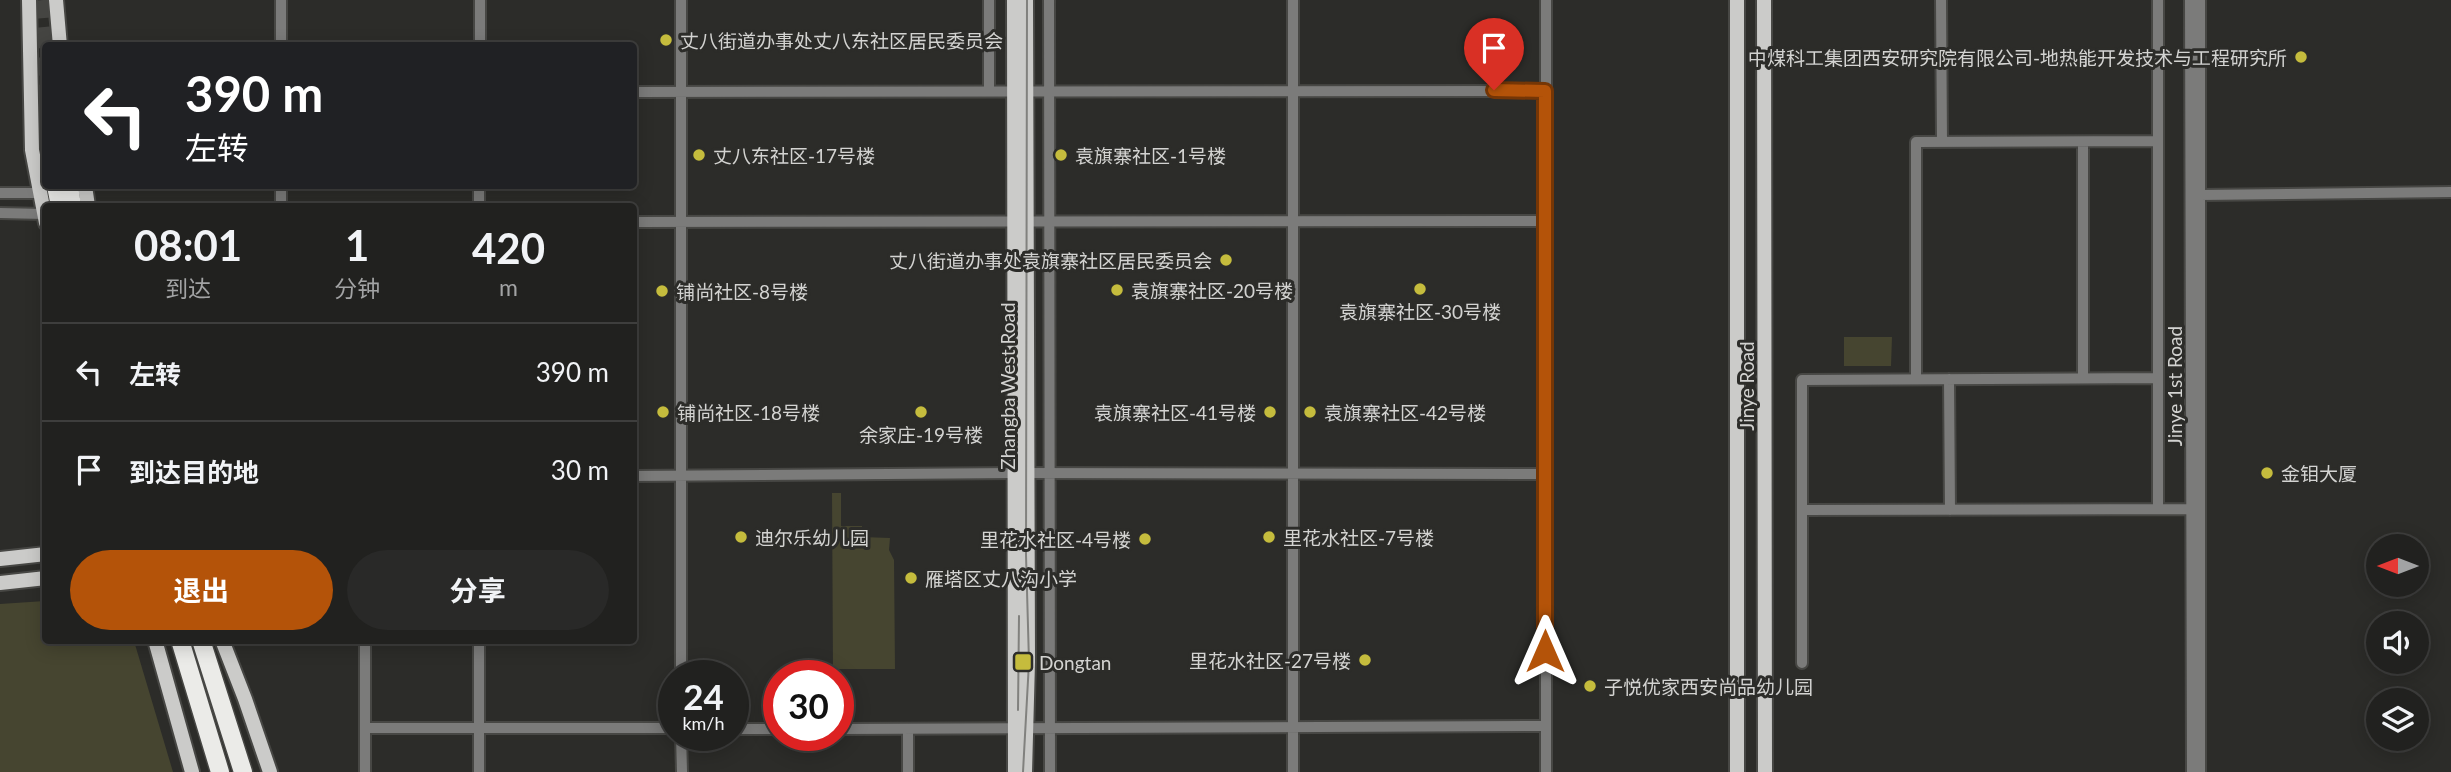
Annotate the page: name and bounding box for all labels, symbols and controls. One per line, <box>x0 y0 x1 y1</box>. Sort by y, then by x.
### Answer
pin <box>1464 18 1524 90</box>
place label: 丈八街道办事处丈八东社区居民委员会 <box>680 29 1003 52</box>
icon: arrive <box>1475 29 1513 67</box>
marker: 丈八街道办事处丈八东社区居民委员会 <box>658 32 674 48</box>
place label: 中煤科工集团西安研究院有限公司-地热能开发技术与工程研究所 <box>1748 46 2287 69</box>
marker: 中煤科工集团西安研究院有限公司-地热能开发技术与工程研究所 <box>2293 49 2309 65</box>
text: 390 m <box>185 64 323 122</box>
icon: left <box>70 70 161 161</box>
text: 左转 <box>185 128 249 167</box>
place label: 丈八东社区-17号楼 <box>713 144 875 167</box>
place label: 袁旗寨社区-1号楼 <box>1075 144 1226 167</box>
marker: 丈八东社区-17号楼 <box>691 147 707 163</box>
marker: 袁旗寨社区-1号楼 <box>1053 147 1069 163</box>
text: 08:01 <box>134 220 242 270</box>
text: 1 <box>345 220 369 270</box>
text: 420 <box>472 223 545 273</box>
place label: 丈八街道办事处袁旗寨社区居民委员会 <box>889 249 1212 272</box>
marker: 丈八街道办事处袁旗寨社区居民委员会 <box>1218 252 1234 268</box>
text: m <box>499 273 518 301</box>
text: 到达 <box>165 274 211 302</box>
text: 分钟 <box>334 274 380 302</box>
place label: 袁旗寨社区-20号楼 <box>1131 279 1293 302</box>
place label: 铺尚社区-8号楼 <box>676 280 808 303</box>
marker: 袁旗寨社区-30号楼 <box>1412 281 1428 297</box>
marker: 袁旗寨社区-20号楼 <box>1109 282 1125 298</box>
marker: 铺尚社区-8号楼 <box>654 283 670 299</box>
place label: 袁旗寨社区-30号楼 <box>1339 300 1501 323</box>
street label: Zhangba West Road <box>996 302 1019 470</box>
street label: Jinye 1st Road <box>2163 326 2186 446</box>
street label: Jinye Road <box>1735 341 1758 431</box>
icon: left <box>70 353 108 391</box>
text: 390 m <box>536 356 609 388</box>
text: 左转 <box>129 358 181 390</box>
place label: 铺尚社区-18号楼 <box>677 401 820 424</box>
place label: 袁旗寨社区-41号楼 <box>1094 401 1256 424</box>
place label: 袁旗寨社区-42号楼 <box>1324 401 1486 424</box>
marker: 铺尚社区-18号楼 <box>655 404 671 420</box>
marker: 余家庄-19号楼 <box>913 404 929 420</box>
marker: 袁旗寨社区-41号楼 <box>1262 404 1278 420</box>
marker: 袁旗寨社区-42号楼 <box>1302 404 1318 420</box>
place label: 余家庄-19号楼 <box>859 423 983 446</box>
icon: arrive <box>70 451 108 489</box>
text: 30 m <box>551 454 609 486</box>
text: 到达目的地 <box>129 456 259 488</box>
place label: 金钼大厦 <box>2281 462 2357 485</box>
marker: 金钼大厦 <box>2259 465 2275 481</box>
place label: 迪尔乐幼儿园 <box>755 526 869 549</box>
place label: 里花水社区-7号楼 <box>1283 526 1434 549</box>
place label: 里花水社区-4号楼 <box>980 528 1131 551</box>
marker: 迪尔乐幼儿园 <box>733 529 749 545</box>
marker: 里花水社区-7号楼 <box>1261 529 1277 545</box>
marker: 里花水社区-4号楼 <box>1137 531 1153 547</box>
north arrow <box>2366 534 2429 597</box>
map controls <box>2366 534 2429 751</box>
button: 退出 <box>70 550 333 630</box>
button: 分享 <box>347 550 609 630</box>
place label: 雁塔区丈八沟小学 <box>925 567 1077 590</box>
marker: 雁塔区丈八沟小学 <box>903 570 919 586</box>
button: sound <box>2366 611 2429 674</box>
position arrow <box>1508 614 1582 688</box>
place label: 里花水社区-27号楼 <box>1189 649 1351 672</box>
place label: Dongtan <box>1039 651 1111 674</box>
marker: Dongtan <box>1013 652 1033 672</box>
marker: 里花水社区-27号楼 <box>1357 652 1373 668</box>
speed limit sign: 30 <box>763 660 854 751</box>
text: 24 <box>683 675 724 717</box>
place label: 子悦优家西安尚品幼儿园 <box>1604 675 1813 698</box>
marker: 子悦优家西安尚品幼儿园 <box>1582 678 1598 694</box>
button: layers <box>2366 688 2429 751</box>
text: km/h <box>682 712 725 734</box>

